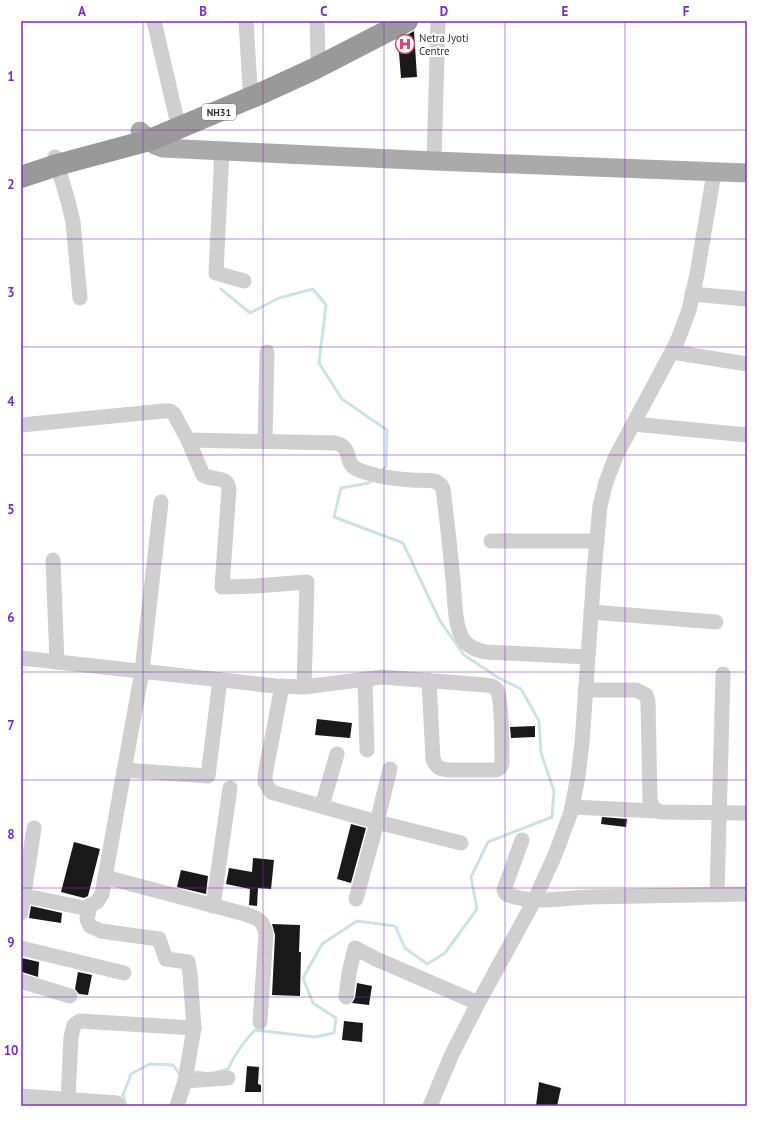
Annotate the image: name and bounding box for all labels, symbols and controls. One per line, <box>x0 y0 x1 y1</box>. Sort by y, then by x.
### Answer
text: A <box>78 3 86 20</box>
text: B <box>199 3 207 20</box>
text: C <box>320 3 328 20</box>
text: D <box>440 3 448 20</box>
text: E <box>562 3 569 20</box>
text: F <box>683 3 690 20</box>
place label: Netra Jyoti Centre <box>419 31 469 58</box>
hospital icon: Netra Jyoti Centre <box>394 33 416 55</box>
text: 1 <box>7 68 15 85</box>
road number: NH31 <box>202 104 236 120</box>
text: 2 <box>7 176 15 193</box>
text: 3 <box>7 284 15 301</box>
text: 4 <box>7 393 15 410</box>
text: 5 <box>7 501 15 518</box>
text: 6 <box>7 609 15 626</box>
text: 7 <box>7 717 15 734</box>
text: 8 <box>7 826 15 843</box>
text: 9 <box>7 934 15 951</box>
text: 10 <box>4 1042 18 1059</box>

